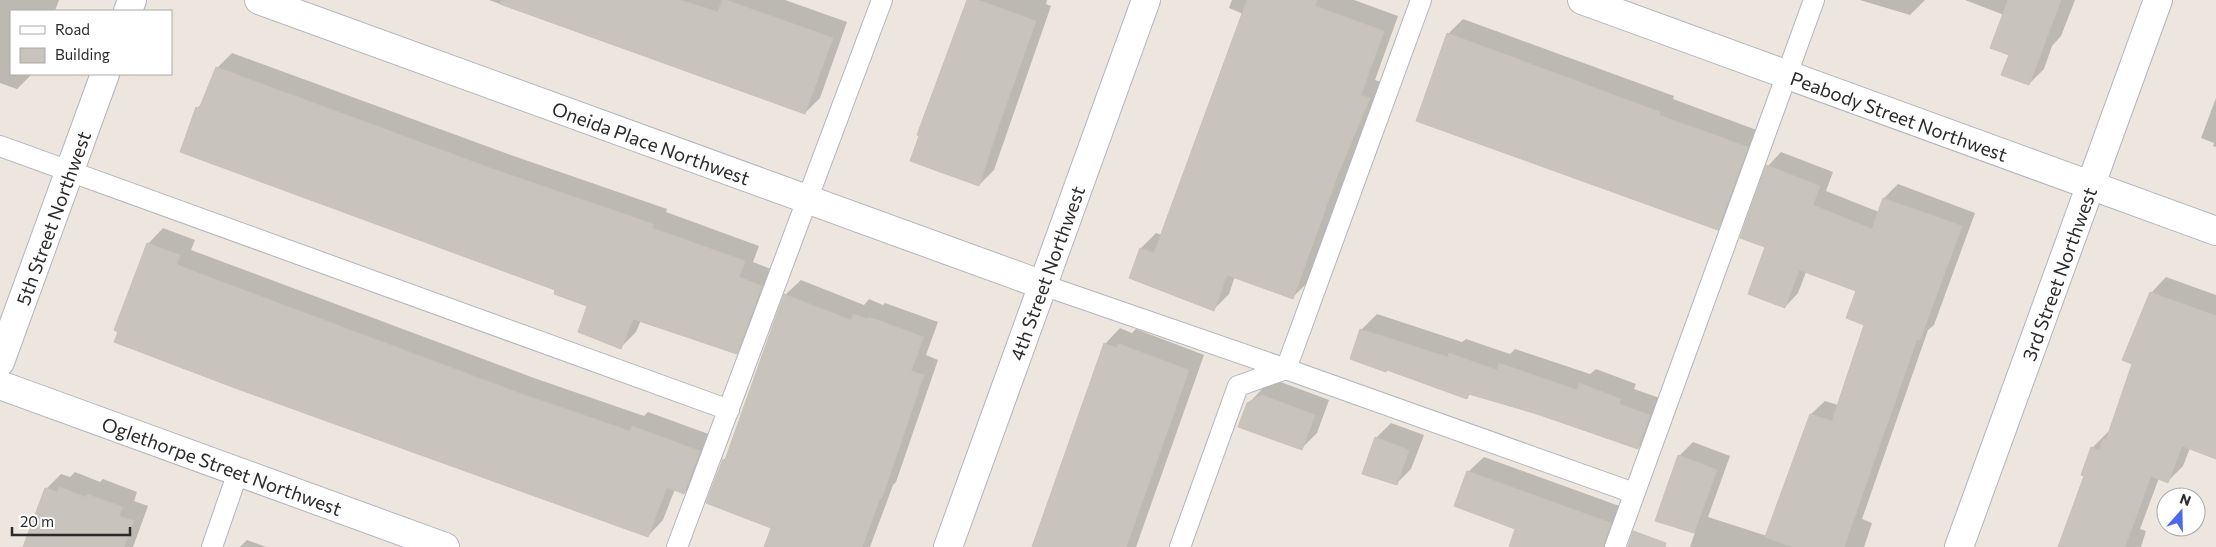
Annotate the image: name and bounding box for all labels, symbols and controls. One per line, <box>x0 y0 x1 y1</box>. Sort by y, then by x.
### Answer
legend <box>10 10 172 75</box>
text: Road <box>55 20 90 38</box>
text: Building <box>55 45 110 63</box>
street label: Peabody Street Northwest <box>1787 66 2011 166</box>
street label: Oneida Place Northwest <box>549 97 753 190</box>
street label: 5th Street Northwest <box>11 128 95 308</box>
street label: 4th Street Northwest <box>1005 182 1089 363</box>
street label: 3rd Street Northwest <box>2017 184 2101 364</box>
street label: Oglethorpe Street Northwest <box>99 412 345 520</box>
north arrow <box>2156 487 2206 537</box>
text: N <box>2178 490 2193 509</box>
scale bar <box>12 504 130 536</box>
text: 20 m <box>20 512 54 530</box>

